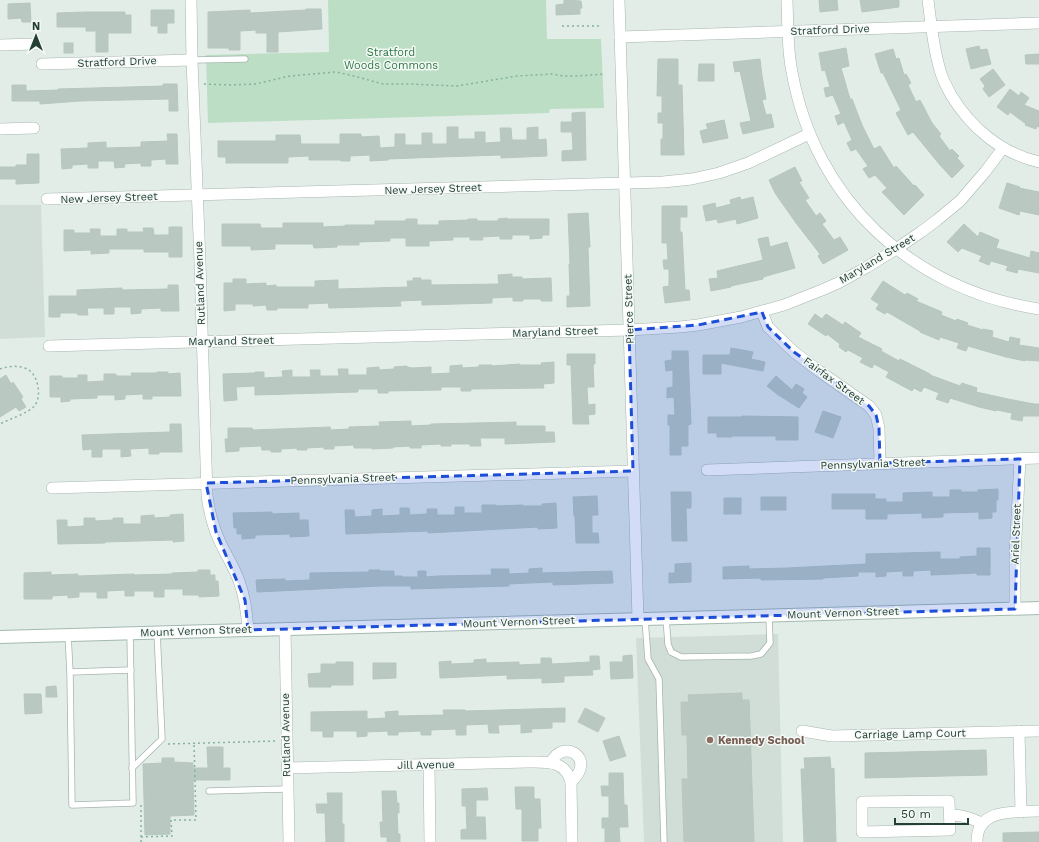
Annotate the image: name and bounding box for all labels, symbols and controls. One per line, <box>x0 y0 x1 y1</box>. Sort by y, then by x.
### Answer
north arrow <box>16 16 56 56</box>
text: N <box>32 20 40 33</box>
street label: Stratford Drive <box>790 22 870 38</box>
park label: Stratford Woods Commons <box>344 46 438 72</box>
street label: Stratford Drive <box>77 54 157 70</box>
street label: New Jersey Street <box>384 181 482 197</box>
street label: New Jersey Street <box>60 190 158 206</box>
street label: Maryland Street <box>837 231 917 287</box>
street label: Rutland Avenue <box>192 241 208 325</box>
street label: Pierce Street <box>621 274 637 344</box>
street label: Maryland Street <box>512 324 599 340</box>
street label: Maryland Street <box>188 334 274 348</box>
street label: Fairfax Street <box>801 354 867 408</box>
street label: Pennsylvania Street <box>820 456 926 472</box>
street label: Pennsylvania Street <box>290 471 396 487</box>
street label: Ariel Street <box>1008 503 1024 565</box>
street label: Mount Vernon Street <box>787 605 900 621</box>
street label: Mount Vernon Street <box>463 614 576 630</box>
street label: Mount Vernon Street <box>140 623 253 639</box>
street label: Rutland Avenue <box>279 693 293 777</box>
street label: Carriage Lamp Court <box>854 727 966 741</box>
place label: Kennedy School <box>718 734 805 747</box>
marker: Kennedy School <box>705 735 715 745</box>
street label: Jill Avenue <box>397 758 455 772</box>
scale bar <box>895 800 968 826</box>
text: 50 m <box>901 807 931 821</box>

